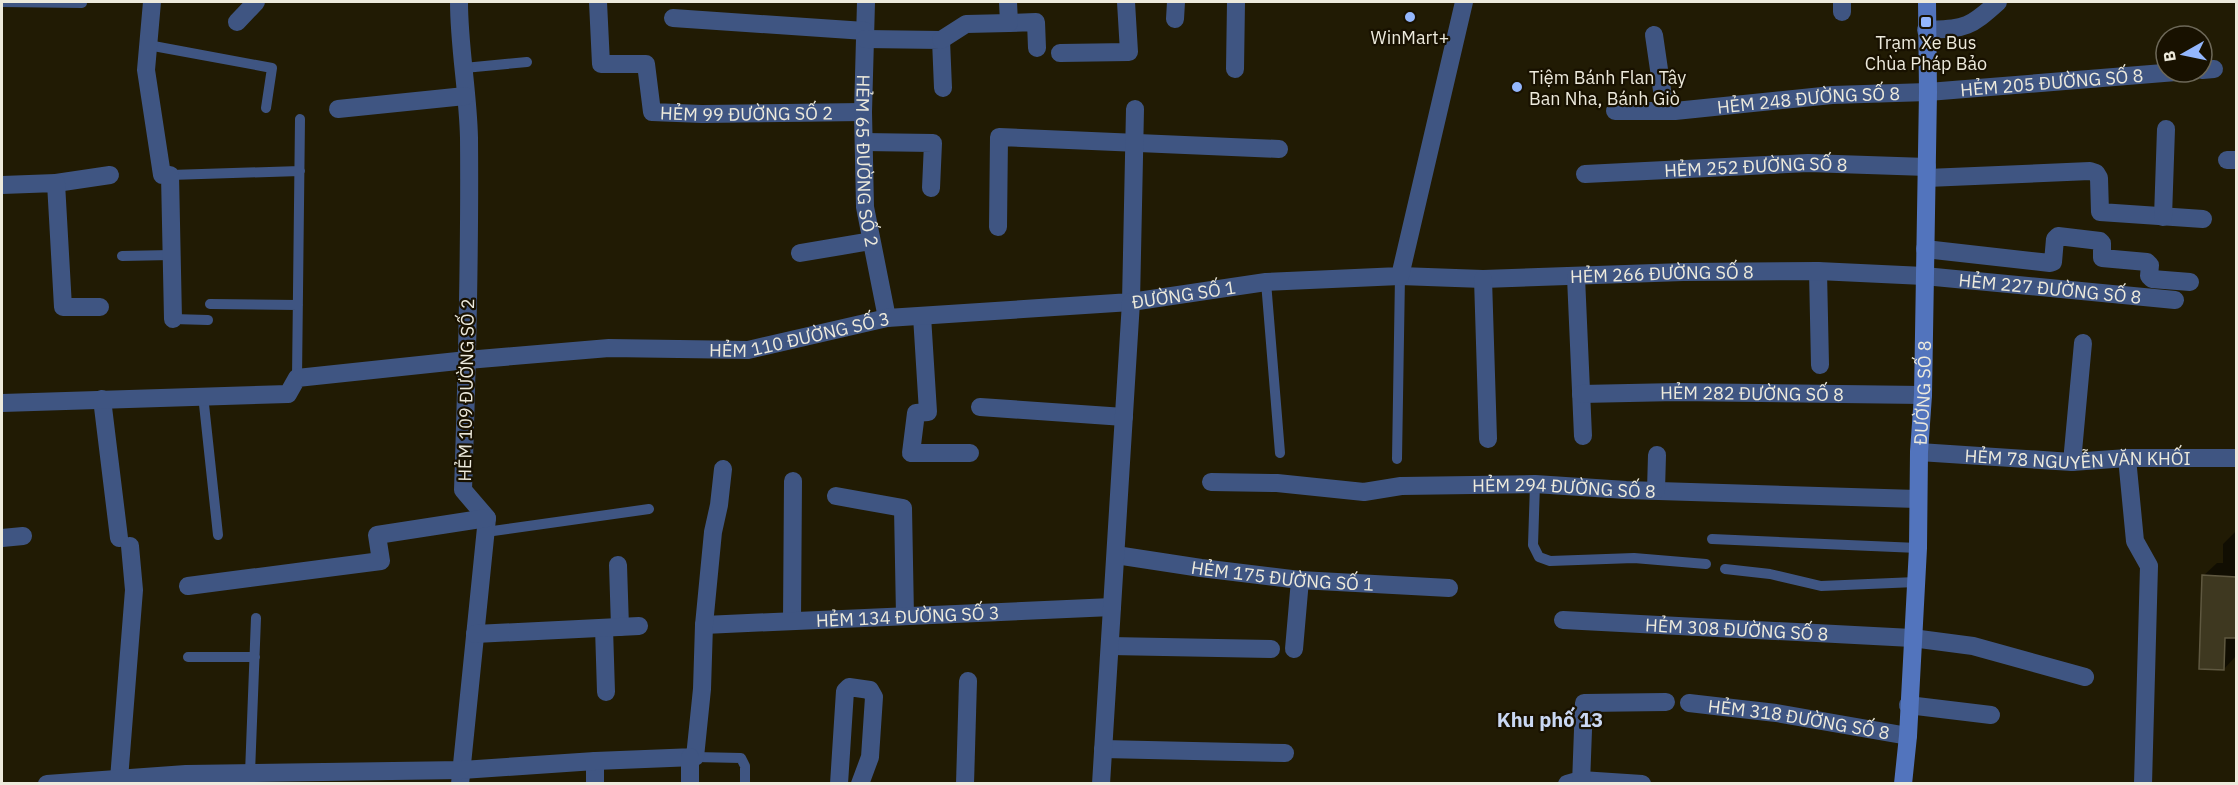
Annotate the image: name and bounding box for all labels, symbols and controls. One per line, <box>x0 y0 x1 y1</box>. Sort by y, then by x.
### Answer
marker: WinMart+ <box>1403 10 1417 24</box>
marker: Trạm Xe Bus Chùa Pháp Bảo <box>1919 15 1933 29</box>
north arrow <box>2154 24 2214 84</box>
place label: WinMart+ <box>1371 26 1449 49</box>
place label: Trạm Xe Bus Chùa Pháp Bảo <box>1865 31 1987 75</box>
text: B <box>2158 49 2180 63</box>
street label: HẺM 205 ĐƯỜNG SỐ 8 <box>1959 61 2144 101</box>
place label: Tiệm Bánh Flan Tây Ban Nha, Bánh Giò <box>1529 66 1686 110</box>
street label: HẺM 65 ĐƯỜNG SỐ 2 <box>851 74 884 249</box>
street label: HẺM 248 ĐƯỜNG SỐ 8 <box>1716 79 1900 118</box>
marker: Tiệm Bánh Flan Tây Ban Nha, Bánh Giò <box>1510 80 1524 94</box>
street label: HẺM 99 ĐƯỜNG SỐ 2 <box>660 98 833 125</box>
street label: HẺM 252 ĐƯỜNG SỐ 8 <box>1663 149 1848 182</box>
street label: HẺM 266 ĐƯỜNG SỐ 8 <box>1570 257 1754 287</box>
street label: HẺM 227 ĐƯỜNG SỐ 8 <box>1958 268 2143 308</box>
street label: ĐƯỜNG SỐ 1 <box>1130 274 1237 313</box>
street label: HẺM 109 ĐƯỜNG SỐ 2 <box>450 298 479 482</box>
street label: HẺM 110 ĐƯỜNG SỐ 3 <box>709 306 892 361</box>
street label: ĐƯỜNG SỐ 8 <box>1908 340 1935 446</box>
street label: HẺM 282 ĐƯỜNG SỐ 8 <box>1660 379 1844 406</box>
street label: HẺM 78 NGUYỄN VĂN KHỐI <box>1964 444 2191 474</box>
street label: HẺM 294 ĐƯỜNG SỐ 8 <box>1472 472 1656 502</box>
street label: HẺM 175 ĐƯỜNG SỐ 1 <box>1190 555 1375 595</box>
street label: HẺM 134 ĐƯỜNG SỐ 3 <box>816 598 1000 632</box>
street label: HẺM 308 ĐƯỜNG SỐ 8 <box>1644 613 1829 645</box>
street label: HẺM 318 ĐƯỜNG SỐ 8 <box>1707 694 1892 744</box>
district label: Khu phố 13 <box>1497 706 1603 733</box>

